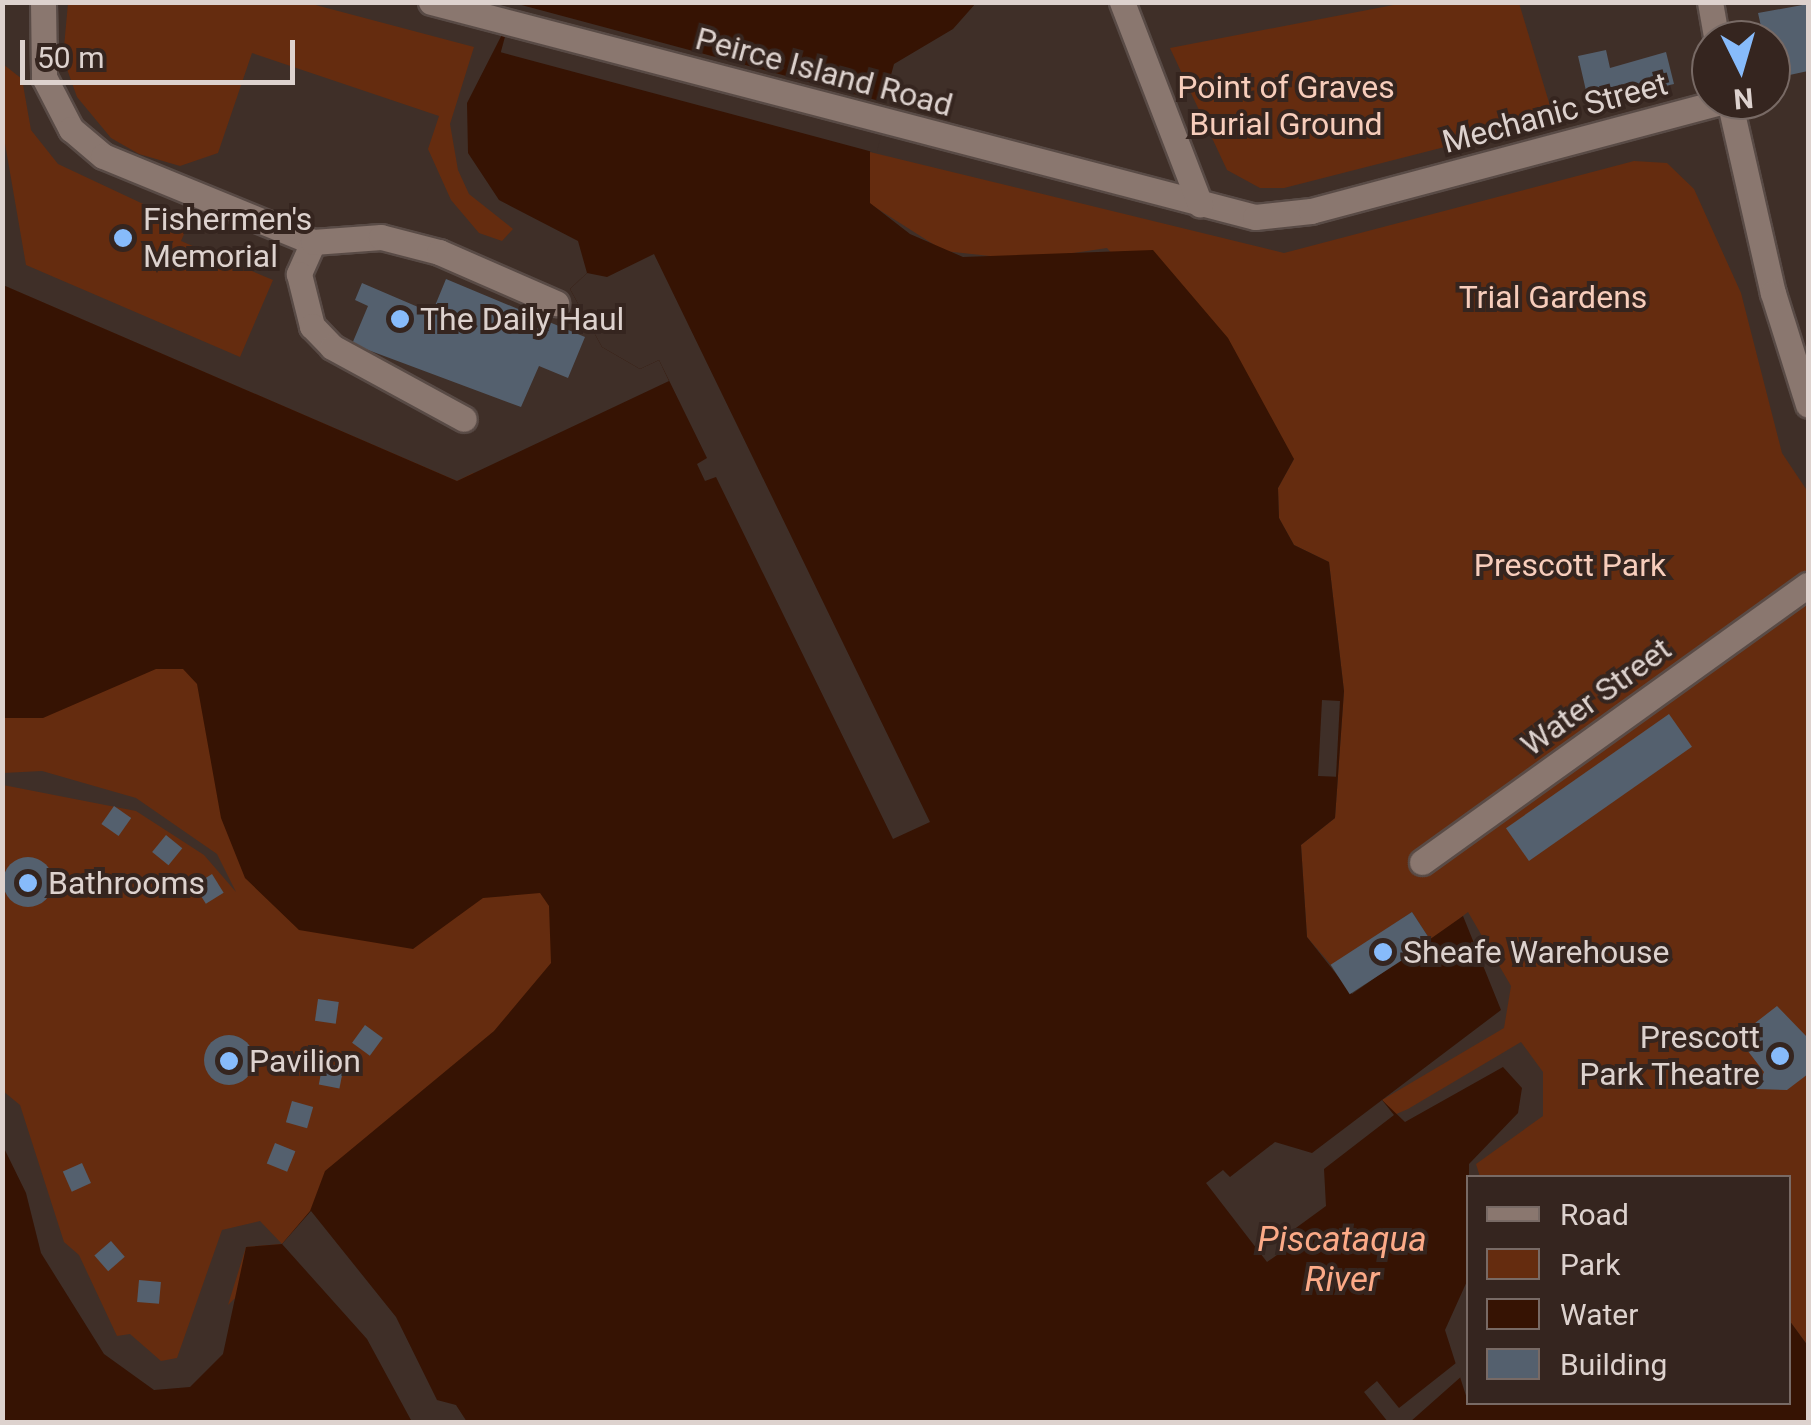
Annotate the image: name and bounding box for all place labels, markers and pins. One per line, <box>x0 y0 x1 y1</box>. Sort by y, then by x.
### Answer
place label: Fishermen's Memorial <box>143 201 312 276</box>
marker: Fishermen's Memorial <box>112 227 134 249</box>
place label: The Daily Haul <box>420 300 624 338</box>
marker: The Daily Haul <box>389 308 411 330</box>
place label: Bathrooms <box>48 864 205 902</box>
marker: Bathrooms <box>17 872 39 894</box>
place label: Sheafe Warehouse <box>1403 933 1669 971</box>
marker: Sheafe Warehouse <box>1372 941 1394 963</box>
place label: Prescott Park Theatre <box>1578 1019 1760 1094</box>
place label: Pavilion <box>249 1042 361 1080</box>
marker: Prescott Park Theatre <box>1769 1045 1791 1067</box>
marker: Pavilion <box>218 1050 240 1072</box>

